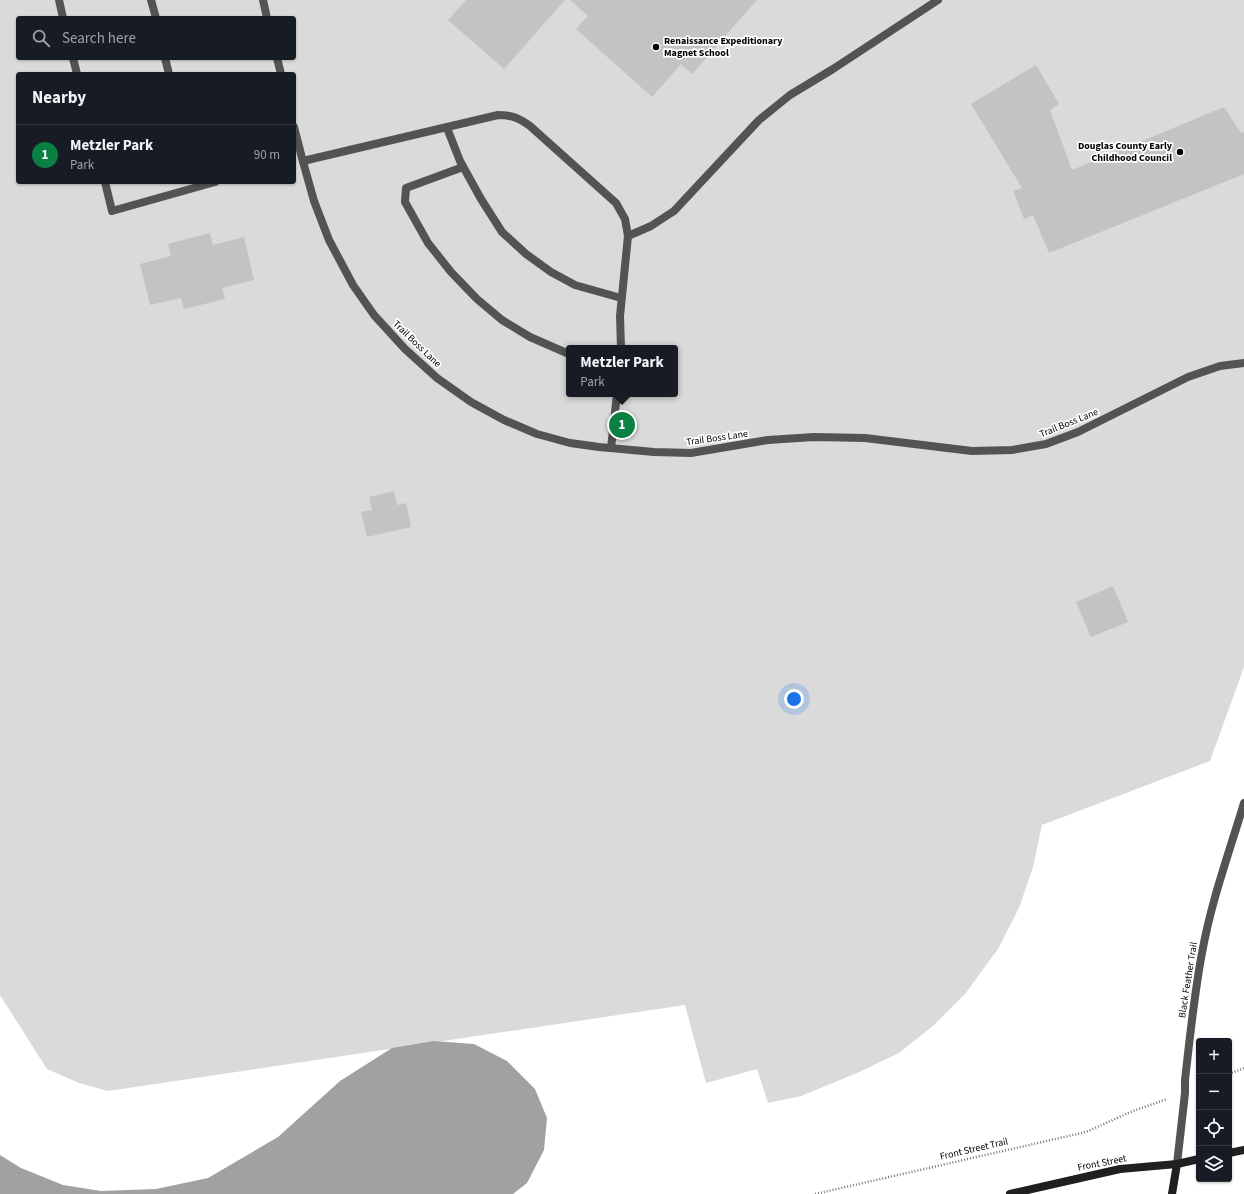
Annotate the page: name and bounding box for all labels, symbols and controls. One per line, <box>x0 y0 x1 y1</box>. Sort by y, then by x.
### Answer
search box <box>16 16 296 60</box>
icon: search <box>30 27 52 49</box>
text: Search here <box>62 28 136 49</box>
place label: Renaissance Expeditionary Magnet School <box>664 34 783 60</box>
marker: Renaissance Expeditionary Magnet School <box>651 42 661 52</box>
text: Nearby <box>32 86 86 110</box>
text: Metzler Park <box>70 135 153 156</box>
place label: Douglas County Early Childhood Council <box>1078 139 1173 165</box>
text: 1 <box>42 146 48 164</box>
text: 90 m <box>254 146 280 164</box>
marker: Douglas County Early Childhood Council <box>1175 147 1185 157</box>
text: Park <box>70 156 94 174</box>
street label: Trail Boss Lane <box>390 317 444 371</box>
popup <box>566 345 678 397</box>
text: Metzler Park <box>580 352 664 373</box>
text: Park <box>580 373 605 391</box>
street label: Trail Boss Lane <box>1038 405 1100 441</box>
pin: 1 <box>609 410 635 440</box>
street label: Trail Boss Lane <box>685 427 749 449</box>
your location <box>784 689 804 709</box>
street label: Black Feather Trail <box>1175 940 1201 1019</box>
map controls <box>1196 1038 1232 1182</box>
button: + <box>1196 1038 1232 1074</box>
button: − <box>1196 1074 1232 1110</box>
button: locate <box>1196 1110 1232 1146</box>
street label: Front Street Trail <box>939 1134 1010 1164</box>
button: layers <box>1196 1146 1232 1182</box>
street label: Front Street <box>1076 1151 1128 1175</box>

